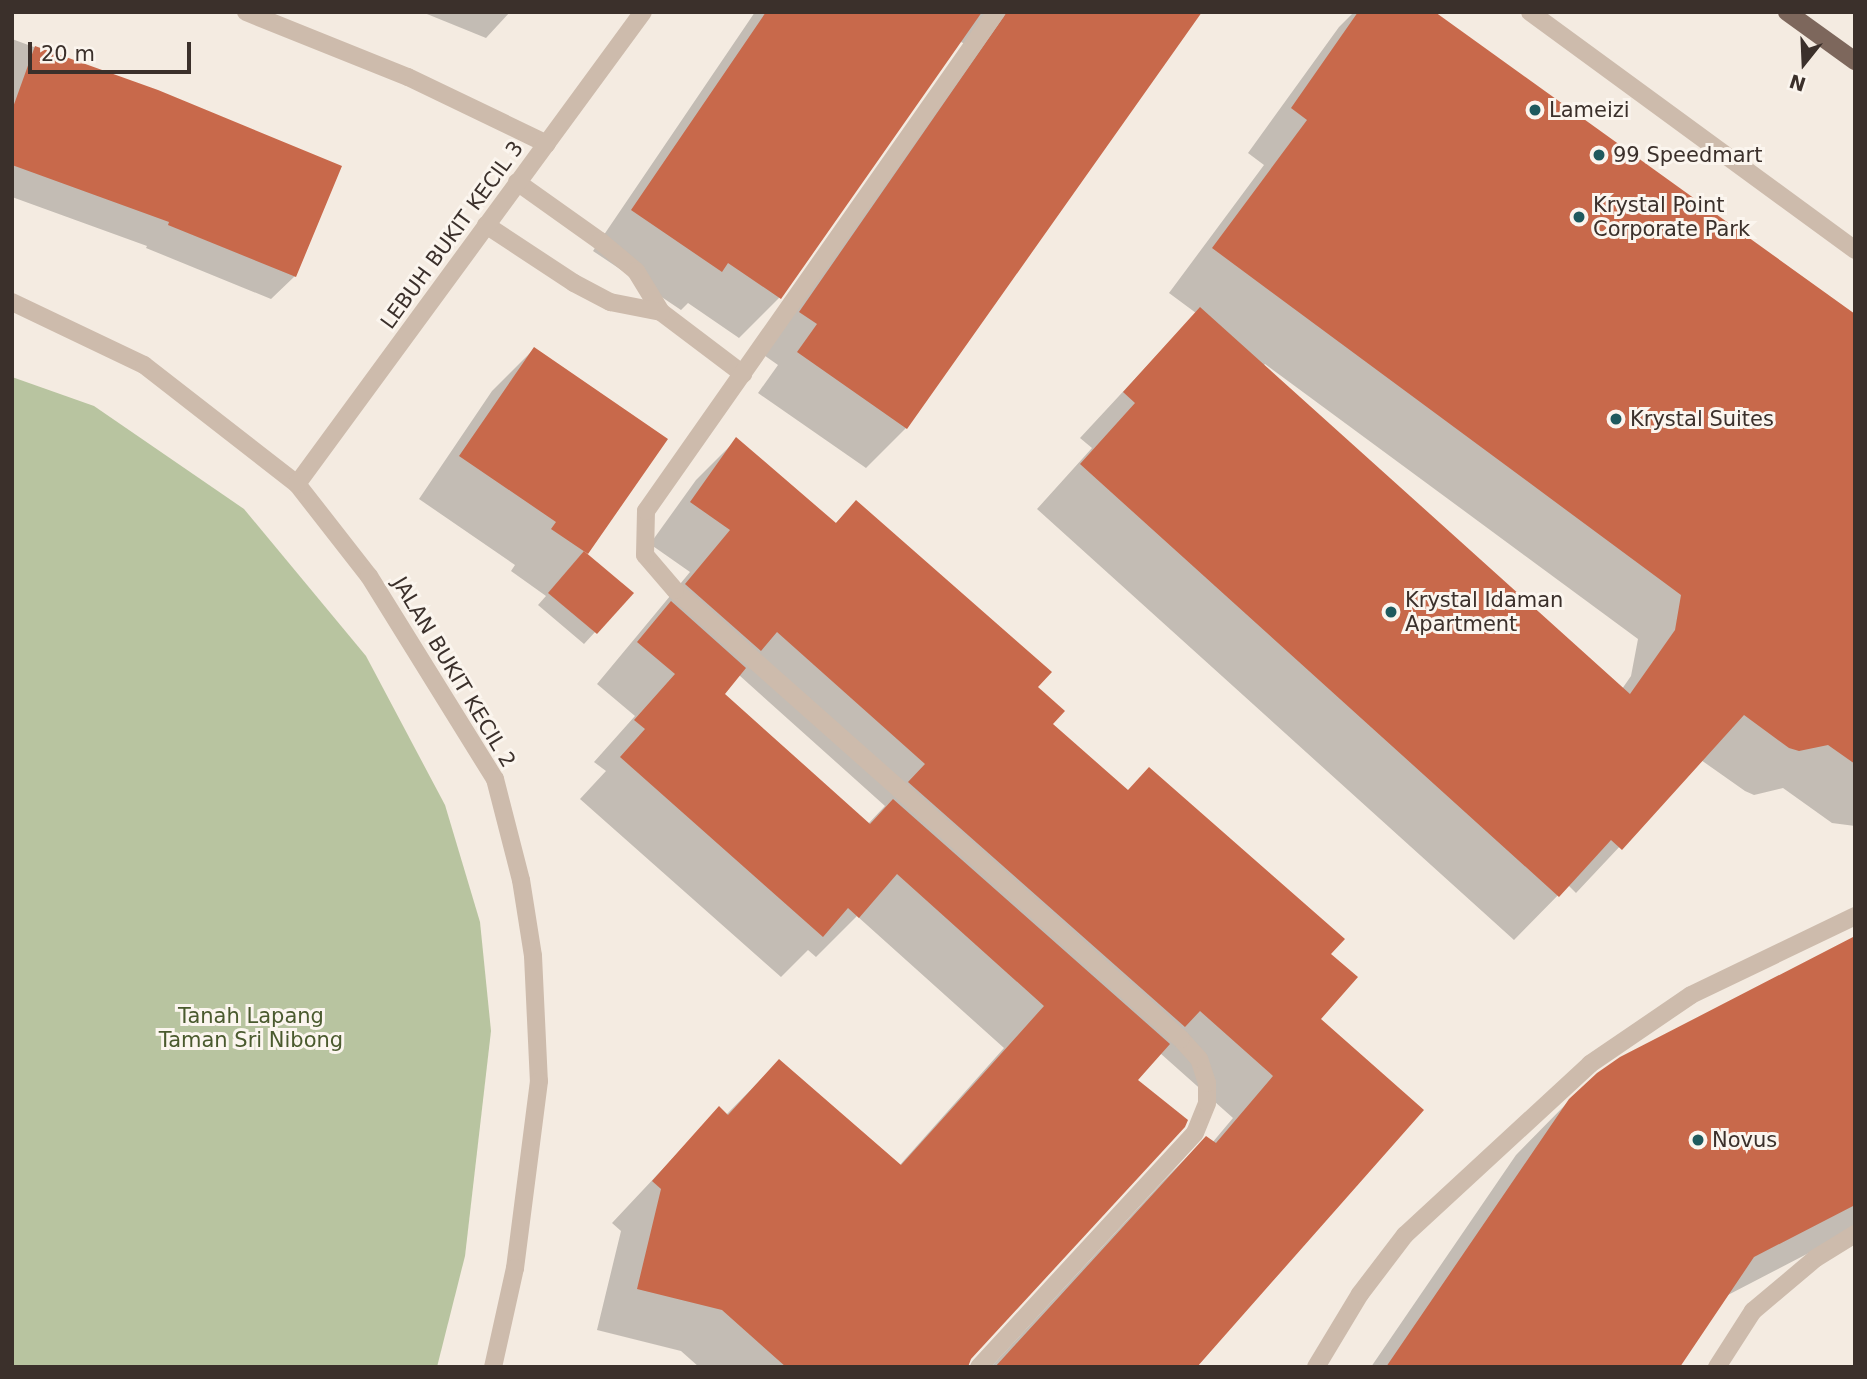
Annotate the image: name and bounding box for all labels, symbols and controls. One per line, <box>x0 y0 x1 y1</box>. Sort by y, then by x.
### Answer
scale bar <box>32 28 194 72</box>
north arrow <box>1769 28 1839 98</box>
text: 20 m <box>41 42 95 66</box>
text: N <box>1787 70 1808 96</box>
place label: Lameizi <box>1549 97 1630 123</box>
marker: Lameizi <box>1527 102 1543 118</box>
street label: LEBUH BUKIT KECIL 3 <box>375 136 529 334</box>
place label: 99 Speedmart <box>1613 142 1762 168</box>
marker: 99 Speedmart <box>1591 147 1607 163</box>
place label: Krystal Point Corporate Park <box>1593 192 1750 242</box>
marker: Krystal Point Corporate Park <box>1571 209 1587 225</box>
place label: Krystal Suites <box>1630 406 1774 432</box>
marker: Krystal Suites <box>1608 411 1624 427</box>
street label: JALAN BUKIT KECIL 2 <box>387 572 521 772</box>
place label: Krystal Idaman Apartment <box>1405 587 1563 637</box>
marker: Krystal Idaman Apartment <box>1383 604 1399 620</box>
park label: Tanah Lapang Taman Sri Nibong <box>159 1003 343 1053</box>
place label: Novus <box>1712 1127 1777 1153</box>
marker: Novus <box>1690 1132 1706 1148</box>

